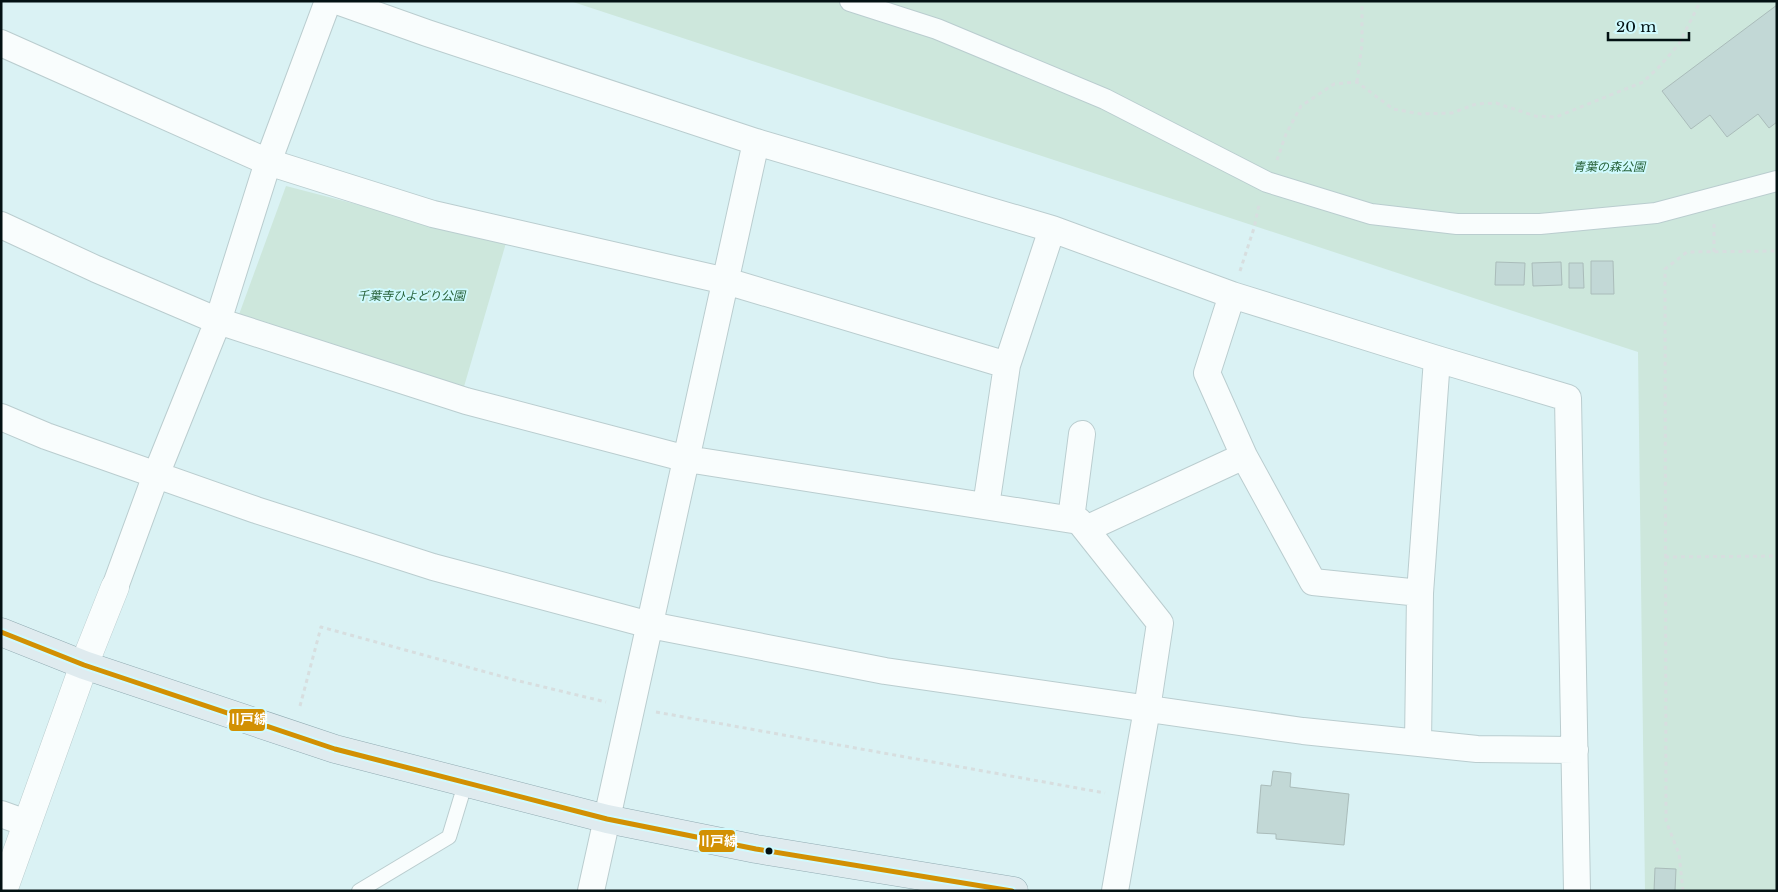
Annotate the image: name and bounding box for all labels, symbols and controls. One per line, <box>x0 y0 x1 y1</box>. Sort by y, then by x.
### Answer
scale bar <box>1608 10 1689 42</box>
text: 20 m <box>1616 17 1656 36</box>
park label: 青葉の森公園 <box>1573 159 1647 174</box>
park label: 千葉寺ひよどり公園 <box>357 288 467 303</box>
line badge: 川戸線 <box>228 708 266 732</box>
text: 川戸線 <box>226 710 268 728</box>
line badge: 川戸線 <box>698 829 736 853</box>
text: 川戸線 <box>696 832 738 850</box>
unlabelled marker <box>764 846 774 856</box>

